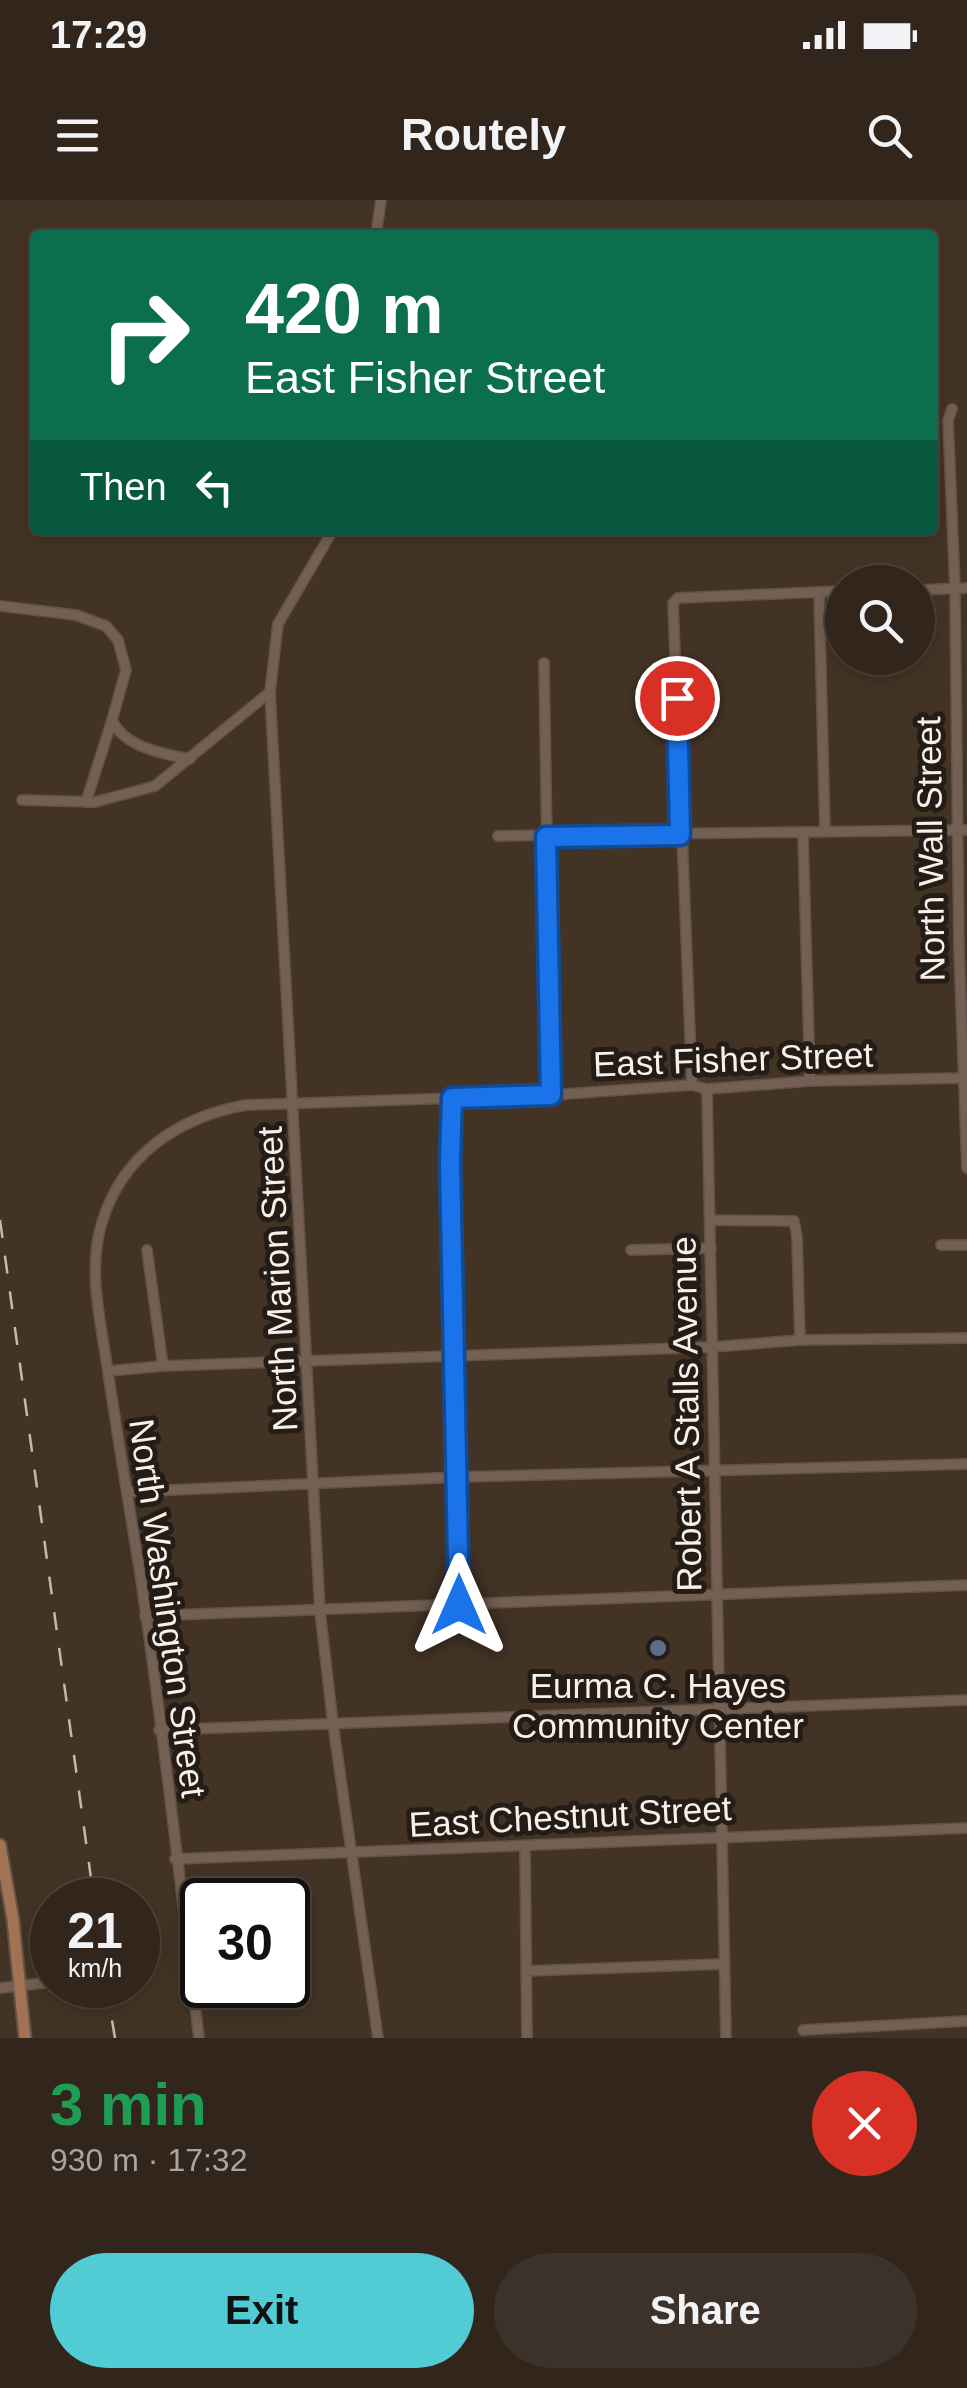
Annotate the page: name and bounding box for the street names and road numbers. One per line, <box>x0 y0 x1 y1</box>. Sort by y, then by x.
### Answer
street label: North Wall Street <box>908 716 952 982</box>
street label: East Fisher Street <box>592 1035 874 1083</box>
street label: North Marion Street <box>250 1125 304 1433</box>
street label: Robert A Stalls Avenue <box>663 1236 709 1592</box>
street label: North Washington Street <box>122 1416 214 1800</box>
street label: East Chestnut Street <box>408 1788 733 1844</box>

